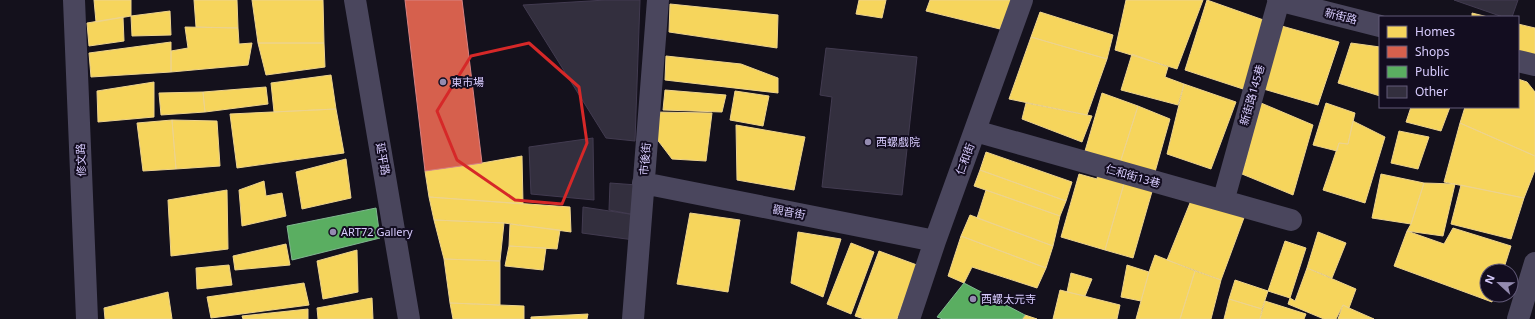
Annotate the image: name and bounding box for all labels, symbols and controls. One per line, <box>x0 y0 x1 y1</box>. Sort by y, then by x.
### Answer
street label: 新街路 <box>1323 4 1359 27</box>
legend <box>1379 16 1519 108</box>
text: Homes <box>1415 23 1455 40</box>
text: Shops <box>1415 43 1450 60</box>
street label: 新街路145巷 <box>1236 63 1267 127</box>
text: Public <box>1415 63 1449 80</box>
place label: 東市場 <box>451 74 484 89</box>
marker: 東市場 <box>438 77 448 87</box>
text: Other <box>1415 83 1448 100</box>
place label: 西螺戲院 <box>876 134 920 149</box>
marker: 西螺戲院 <box>863 137 873 147</box>
street label: 延平路 <box>373 141 394 176</box>
street label: 仁和街 <box>952 141 977 177</box>
street label: 市後街 <box>636 142 653 176</box>
street label: 修文路 <box>72 143 89 177</box>
street label: 仁和街13巷 <box>1104 161 1162 191</box>
street label: 觀音街 <box>771 201 807 222</box>
place label: ART72 Gallery <box>341 224 413 239</box>
marker: ART72 Gallery <box>328 227 338 237</box>
north arrow <box>1479 263 1519 303</box>
text: N <box>1481 272 1498 286</box>
place label: 西螺太元寺 <box>981 291 1036 306</box>
marker: 西螺太元寺 <box>968 294 978 304</box>

